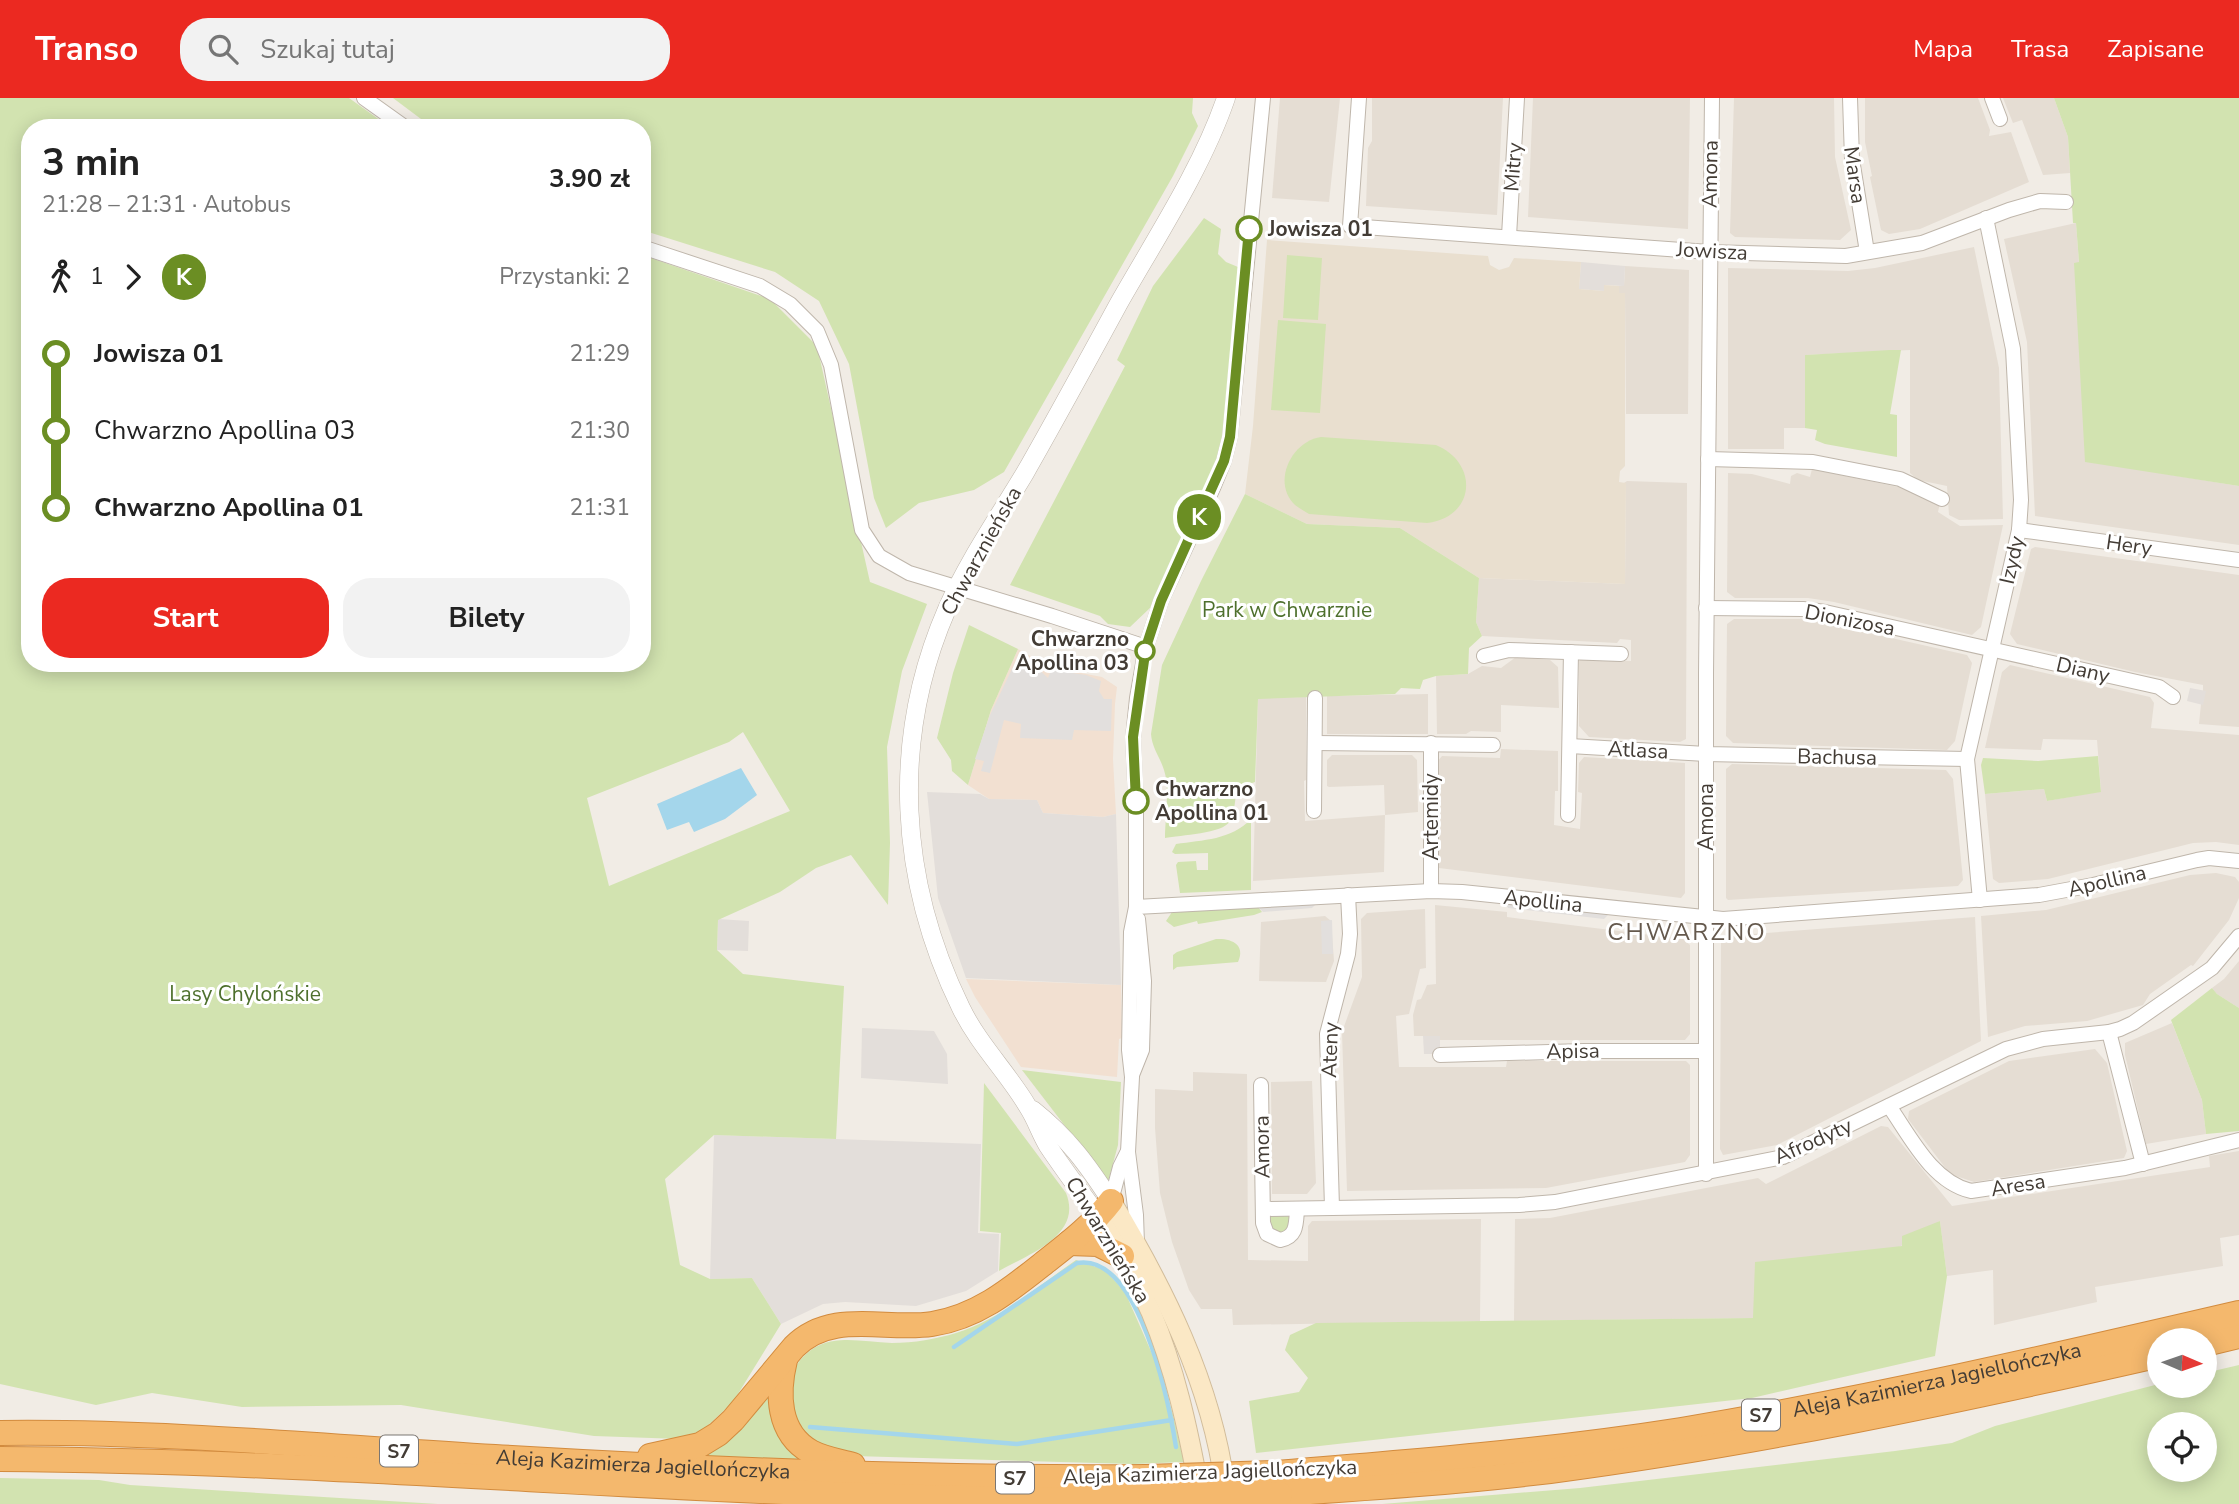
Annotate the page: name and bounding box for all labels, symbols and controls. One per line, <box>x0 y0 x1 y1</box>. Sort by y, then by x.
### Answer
search box <box>180 18 670 81</box>
text: Transo <box>35 27 138 72</box>
icon: search <box>204 30 242 68</box>
text: Szukaj tutaj <box>260 32 395 67</box>
text: Mapa <box>1913 33 1973 65</box>
text: Trasa <box>2011 33 2069 65</box>
text: Zapisane <box>2107 33 2204 65</box>
text: 3 min <box>42 137 140 188</box>
street label: Amona <box>1695 140 1725 208</box>
street label: Mitry <box>1497 141 1529 192</box>
street label: Marsa <box>1837 144 1873 206</box>
text: 3.90 zł <box>549 161 630 196</box>
text: 21:28 – 21:31 · Autobus <box>42 189 291 220</box>
place label: Jowisza 01 <box>1267 215 1373 243</box>
marker: Jowisza 01 <box>1236 216 1262 242</box>
street label: Jowisza <box>1675 235 1748 267</box>
icon: walk <box>42 258 80 296</box>
icon: forward <box>114 258 152 296</box>
text: 1 <box>90 261 104 292</box>
text: K <box>176 261 192 293</box>
text: Przystanki: 2 <box>499 261 630 292</box>
text: Jowisza 01 <box>94 336 224 371</box>
text: 21:29 <box>570 338 630 369</box>
text: Chwarzno Apollina 03 <box>94 413 355 448</box>
text: 21:30 <box>570 415 630 446</box>
street label: Chwarznieńska <box>934 482 1028 620</box>
text: Chwarzno Apollina 01 <box>94 490 364 525</box>
text: 21:31 <box>570 492 630 523</box>
line badge: K <box>1176 494 1222 540</box>
text: K <box>1191 501 1207 533</box>
street label: Hery <box>2104 528 2154 562</box>
street label: Izydy <box>1993 533 2031 587</box>
button: Start <box>42 578 329 658</box>
button: Bilety <box>343 578 630 658</box>
park label: Park w Chwarznie <box>1202 596 1372 624</box>
street label: Dionizosa <box>1802 598 1898 642</box>
place label: Chwarzno Apollina 03 <box>1015 625 1129 677</box>
marker: Chwarzno Apollina 03 <box>1135 641 1155 661</box>
street label: Diany <box>2053 650 2113 690</box>
street label: Atlasa <box>1607 734 1669 766</box>
street label: Bachusa <box>1797 742 1877 772</box>
street label: Artemidy <box>1417 773 1445 861</box>
place label: Chwarzno Apollina 01 <box>1155 775 1269 827</box>
street label: Amona <box>1692 783 1720 851</box>
marker: Chwarzno Apollina 01 <box>1123 788 1149 814</box>
street label: Apollina <box>2065 858 2149 904</box>
street label: Apollina <box>1502 883 1584 919</box>
district label: CHWARZNO <box>1607 916 1767 948</box>
park label: Lasy Chylońskie <box>169 980 321 1008</box>
street label: Ateny <box>1315 1021 1345 1079</box>
street label: Apisa <box>1546 1037 1600 1065</box>
street label: Afrodyty <box>1770 1111 1857 1171</box>
street label: Amora <box>1247 1115 1277 1179</box>
street label: Aresa <box>1989 1167 2047 1203</box>
street label: Chwarznieńska <box>1059 1171 1157 1309</box>
north arrow <box>2147 1328 2217 1398</box>
map controls <box>2147 1328 2217 1482</box>
street label: Aleja Kazimierza Jagiellończyka <box>1790 1336 2084 1424</box>
road number: S7 <box>1742 1400 1780 1430</box>
button: locate <box>2147 1412 2217 1482</box>
road number: S7 <box>380 1436 418 1466</box>
street label: Aleja Kazimierza Jagiellończyka <box>495 1443 791 1486</box>
street label: Aleja Kazimierza Jagiellończyka <box>1062 1453 1358 1491</box>
road number: S7 <box>996 1462 1034 1494</box>

